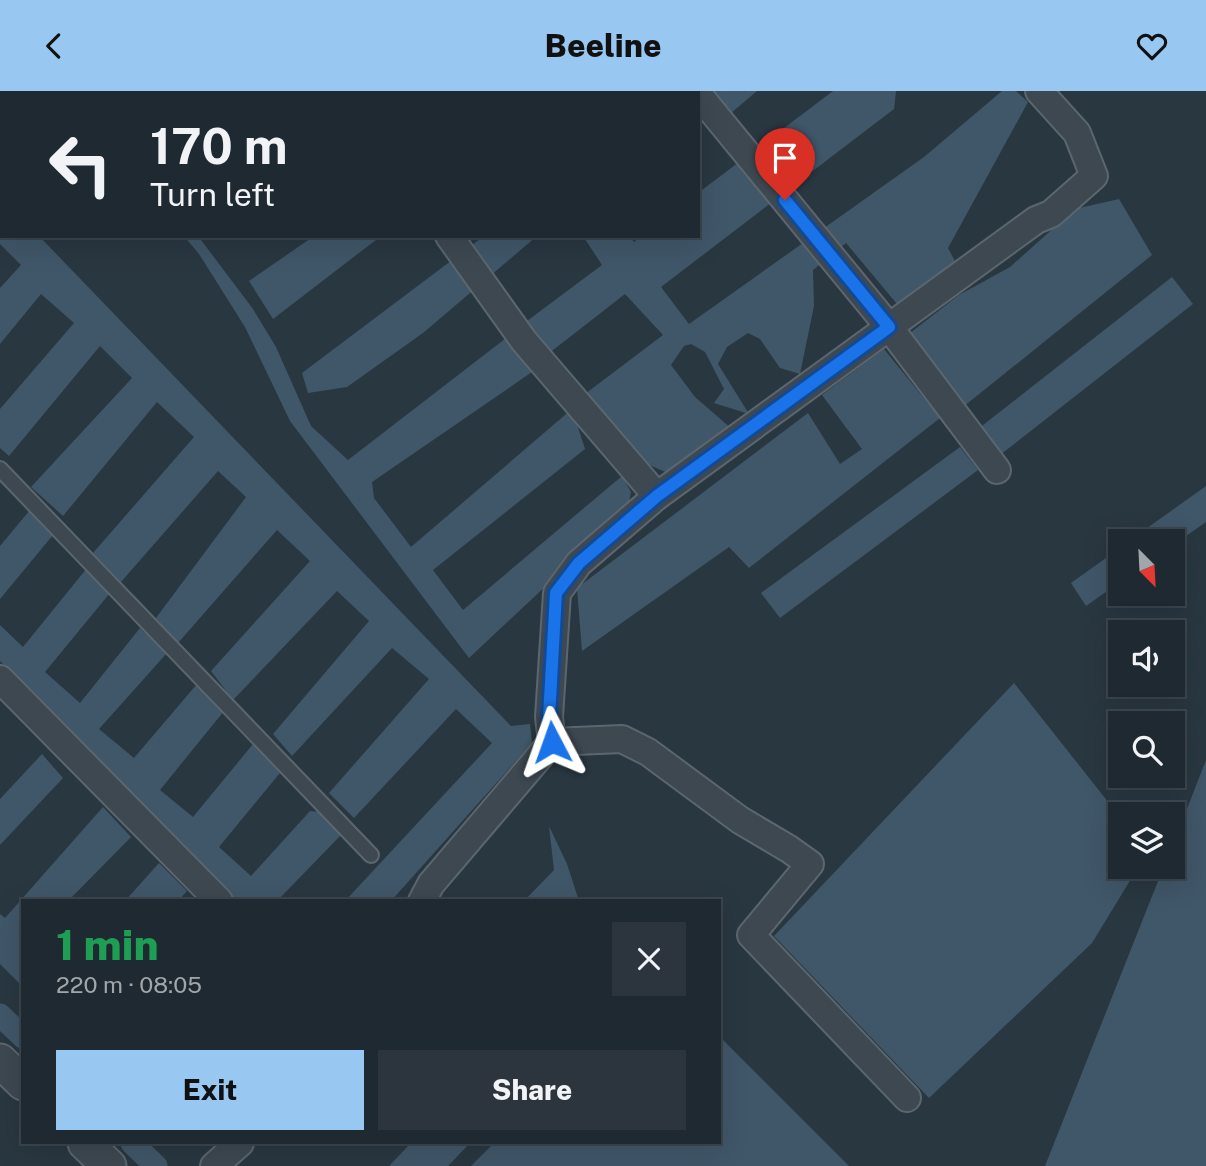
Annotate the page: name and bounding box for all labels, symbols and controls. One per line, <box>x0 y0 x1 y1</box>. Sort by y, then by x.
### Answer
icon: back <box>35 27 73 65</box>
text: Beeline <box>545 27 661 64</box>
icon: heart <box>1133 27 1171 65</box>
text: 170 m <box>150 117 288 175</box>
icon: left <box>35 119 126 210</box>
pin <box>755 128 815 200</box>
icon: arrive <box>766 139 804 177</box>
text: Turn left <box>150 176 275 213</box>
north arrow <box>1108 529 1185 605</box>
map controls <box>1108 529 1185 879</box>
button: sound <box>1108 620 1185 697</box>
position arrow <box>515 705 589 779</box>
button: search <box>1108 711 1185 788</box>
button: layers <box>1108 802 1185 879</box>
text: 1 min <box>56 920 159 969</box>
button: close <box>612 922 686 996</box>
text: 220 m · 08:05 <box>56 971 202 998</box>
button: Exit <box>56 1050 364 1130</box>
button: Share <box>378 1050 686 1130</box>

